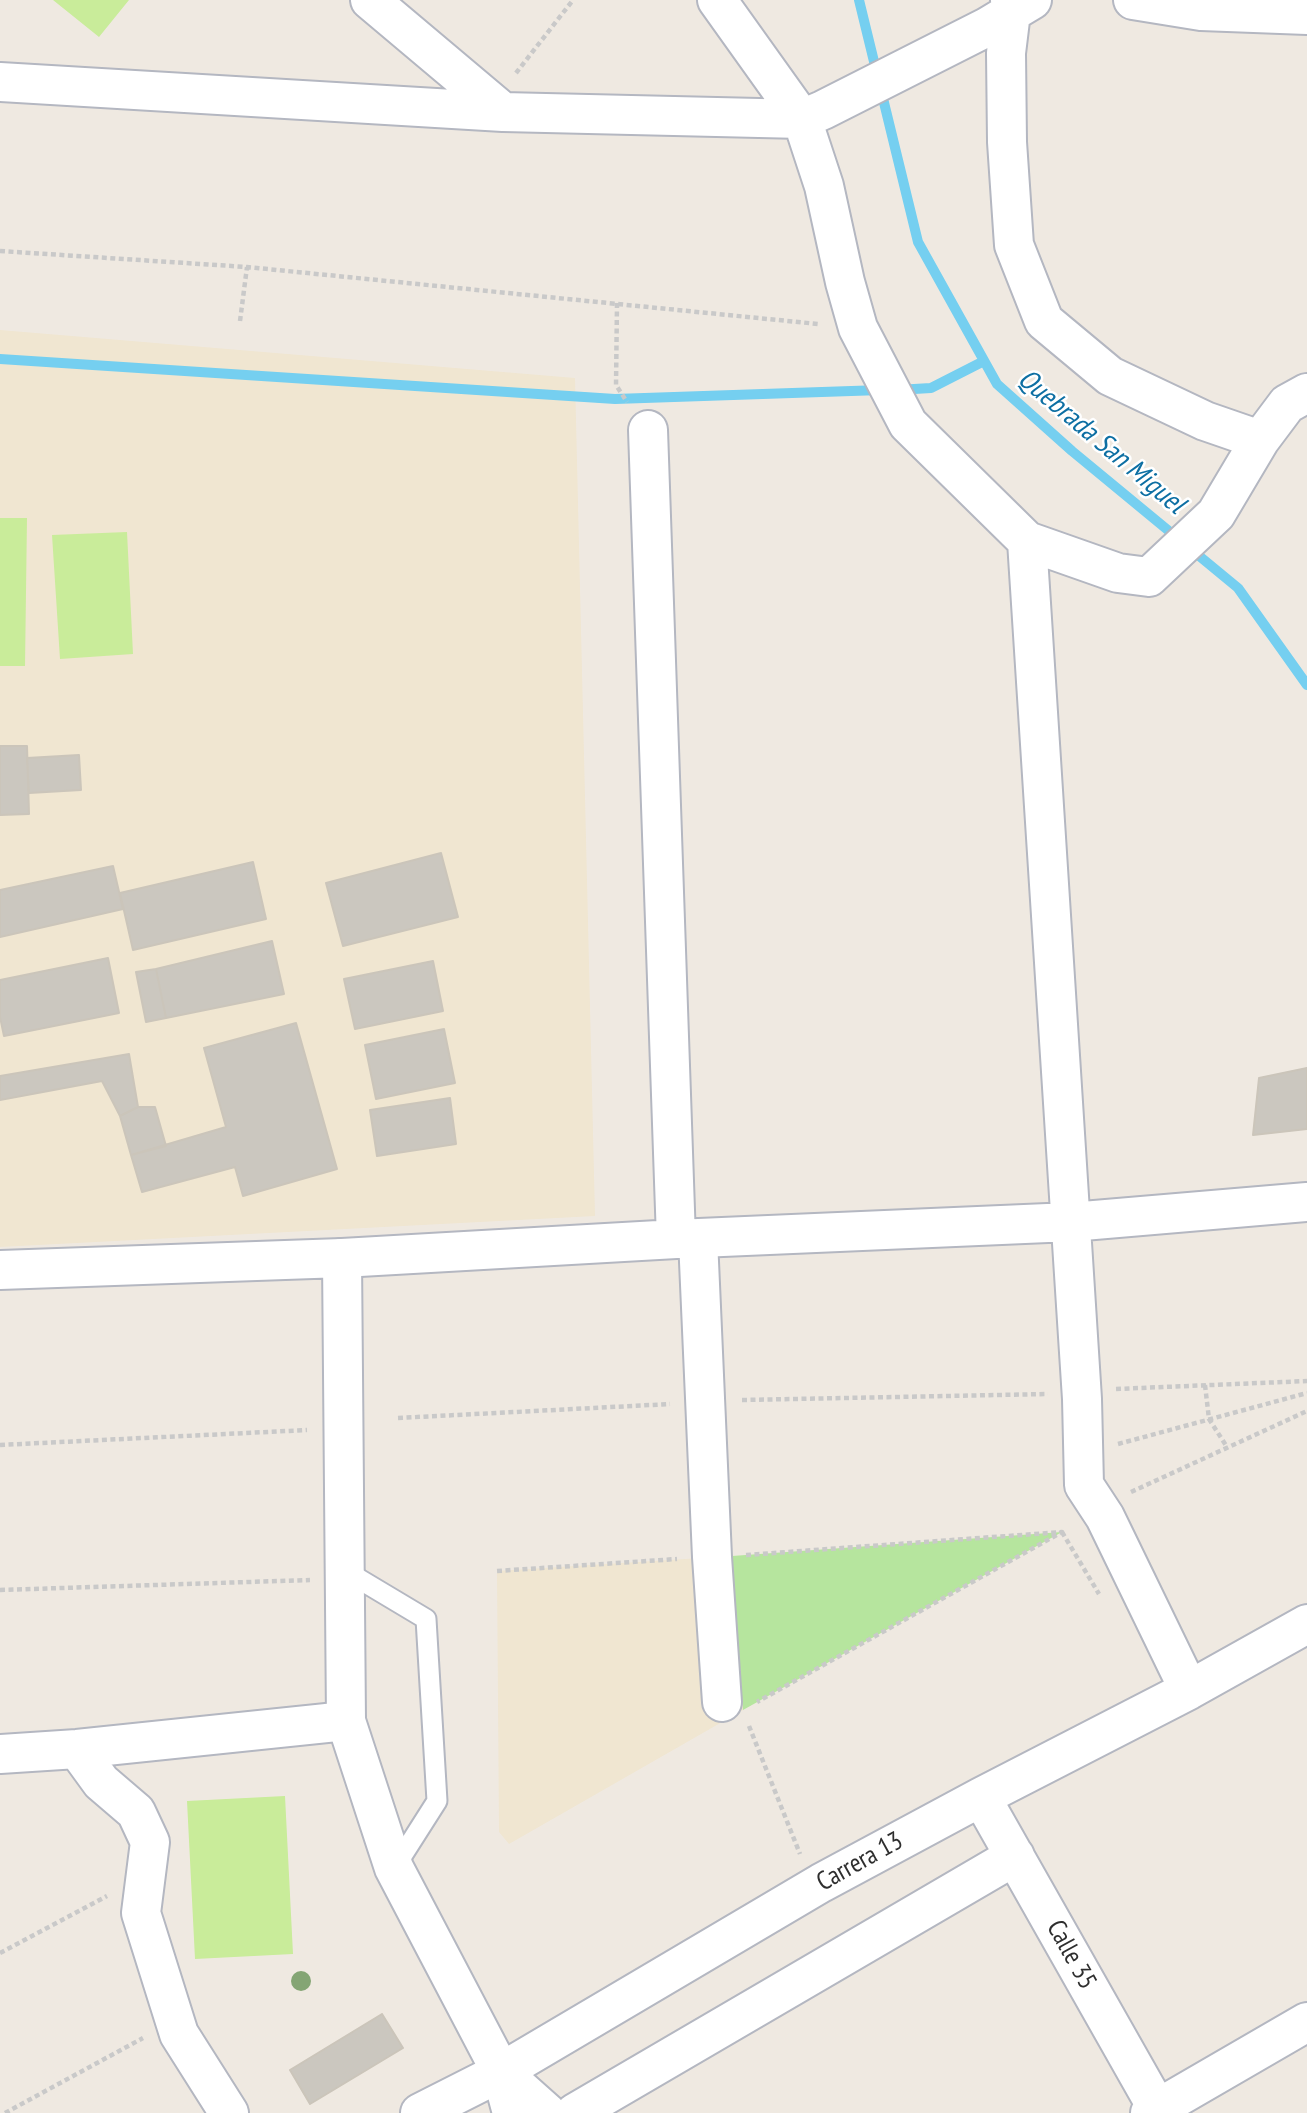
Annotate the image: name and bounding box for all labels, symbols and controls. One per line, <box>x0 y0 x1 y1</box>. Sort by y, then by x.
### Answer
water label: Quebrada San Miguel <box>1011 363 1191 521</box>
street label: Carrera 13 <box>812 1826 908 1898</box>
street label: Calle 35 <box>1039 1915 1103 1995</box>

